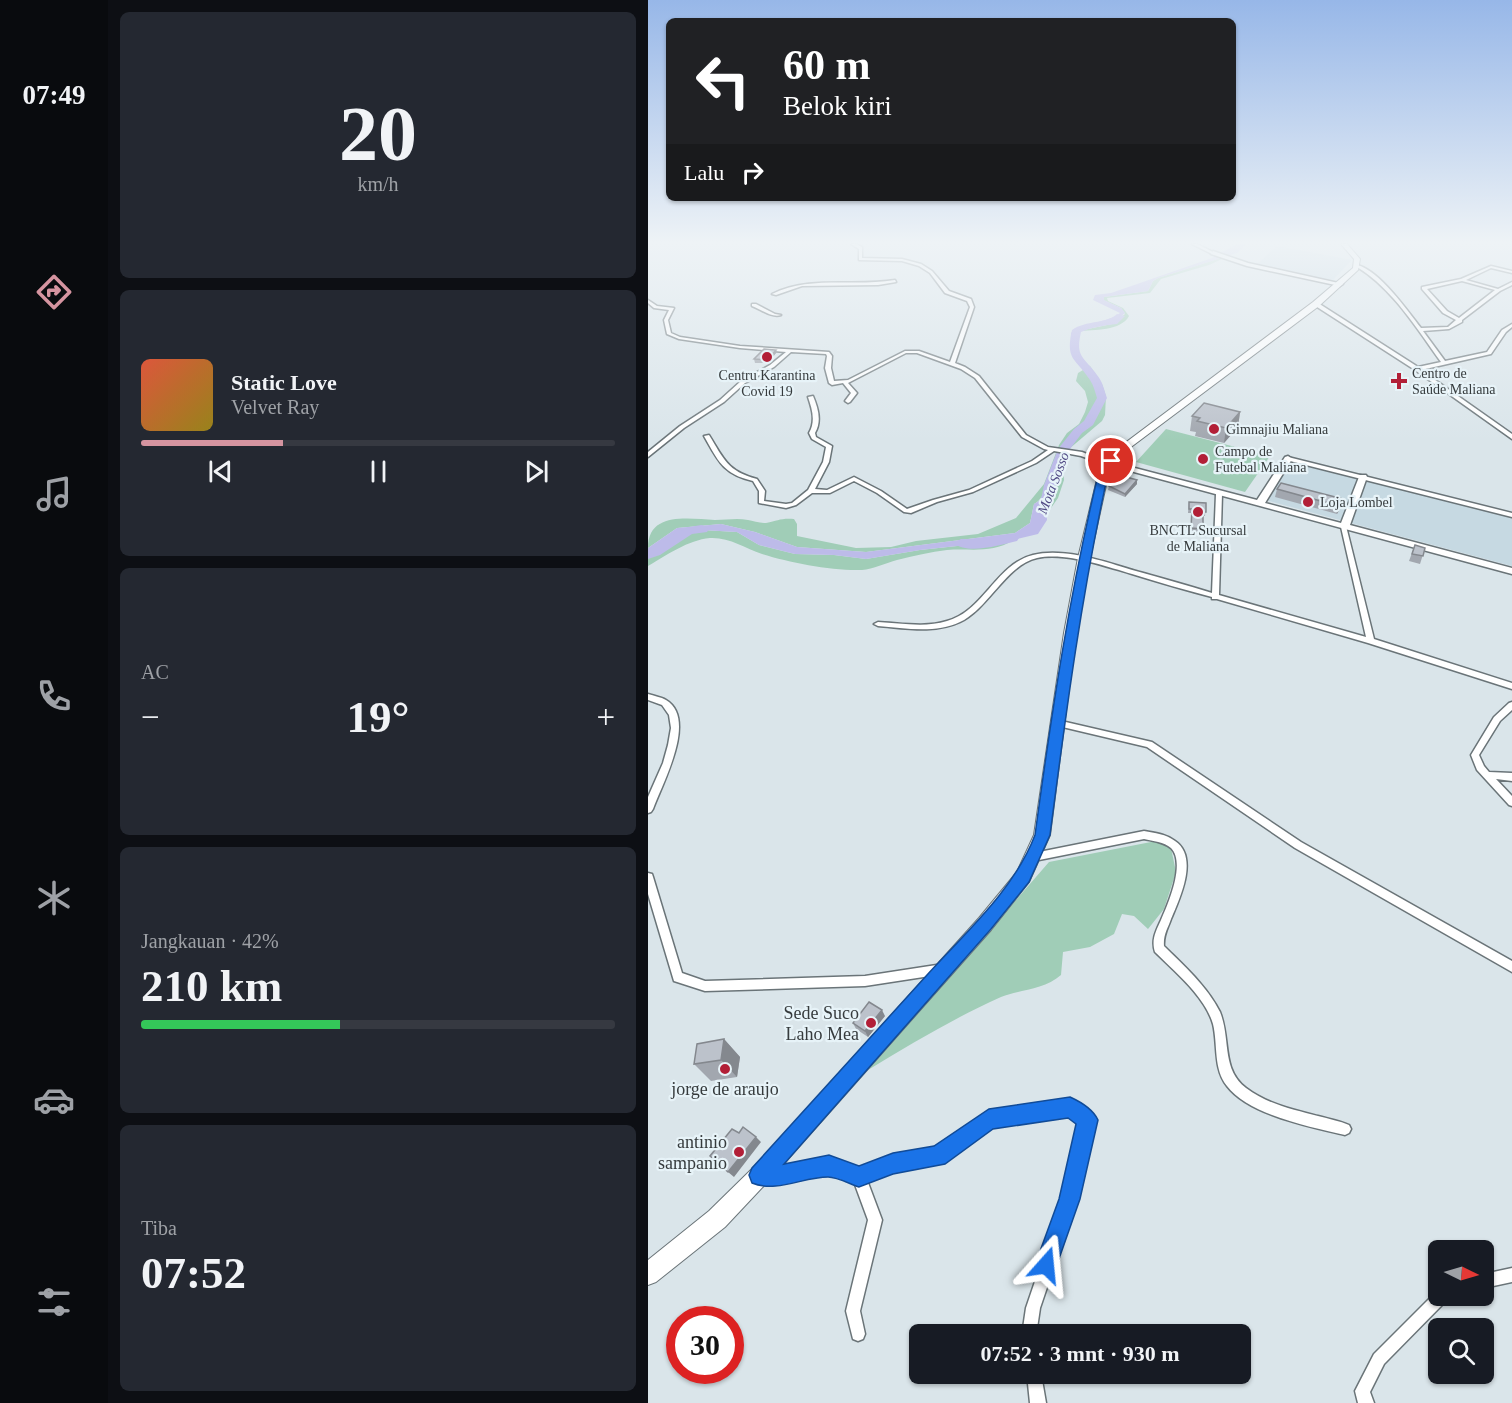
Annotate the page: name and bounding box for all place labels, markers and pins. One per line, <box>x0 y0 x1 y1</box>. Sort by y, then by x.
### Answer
marker: Centru Karantina Covid 19 <box>760 350 774 364</box>
place label: Centro de Saúde Maliana <box>1412 366 1496 397</box>
place label: Centru Karantina Covid 19 <box>719 368 816 399</box>
marker: Centro de Saúde Maliana <box>1390 372 1408 390</box>
marker: Gimnajiu Maliana <box>1207 422 1221 436</box>
place label: Gimnajiu Maliana <box>1226 422 1329 437</box>
pin <box>1085 435 1136 486</box>
place label: Campo de Futebal Maliana <box>1215 444 1307 475</box>
marker: Campo de Futebal Maliana <box>1196 452 1210 466</box>
marker: Loja Lombel <box>1301 495 1315 509</box>
place label: Loja Lombel <box>1320 495 1393 510</box>
marker: BNCTL Sucursal de Maliana <box>1191 505 1205 519</box>
place label: BNCTL Sucursal de Maliana <box>1149 523 1247 554</box>
place label: Sede Suco Laho Mea <box>784 1003 859 1044</box>
marker: Sede Suco Laho Mea <box>864 1016 878 1030</box>
marker: jorge de araujo <box>718 1062 732 1076</box>
place label: jorge de araujo <box>670 1079 779 1099</box>
place label: antinio sampanio <box>658 1132 727 1173</box>
marker: antinio sampanio <box>732 1145 746 1159</box>

